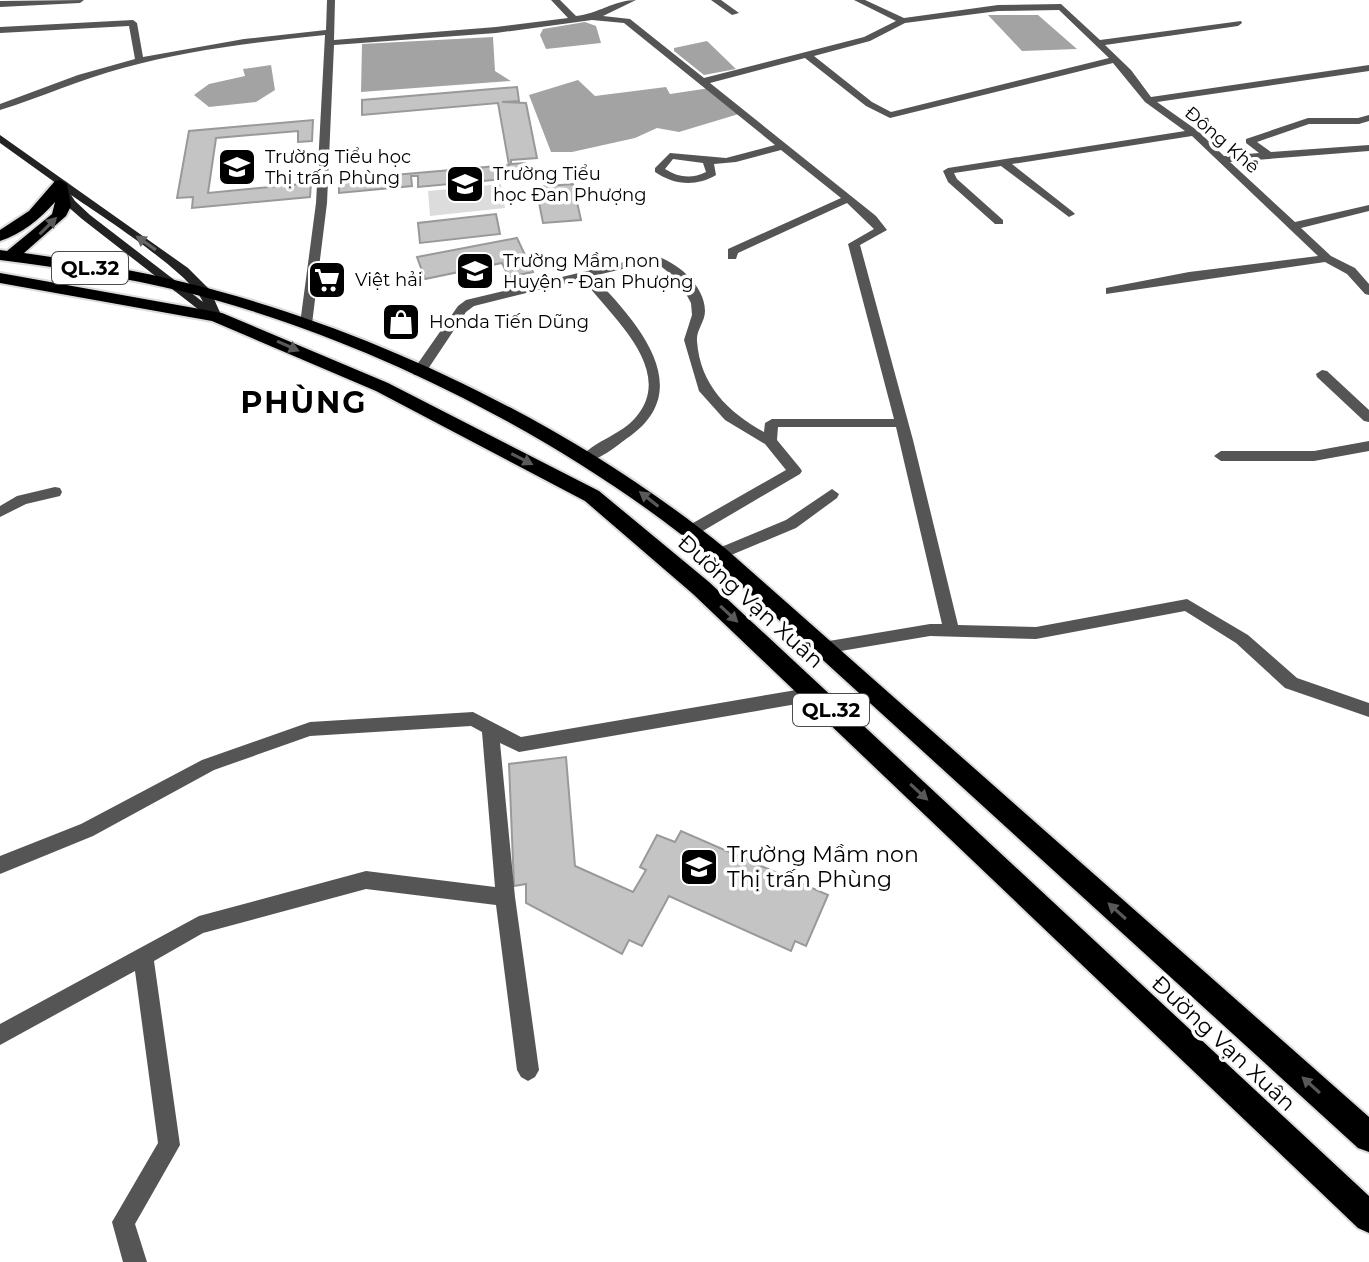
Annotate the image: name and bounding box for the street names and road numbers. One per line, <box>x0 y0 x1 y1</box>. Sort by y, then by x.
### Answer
street label: Đông Khê <box>1180 102 1264 178</box>
road number: QL.32 <box>52 252 128 284</box>
street label: Đường Vạn Xuân <box>672 529 829 674</box>
road number: QL.32 <box>793 694 869 726</box>
street label: Đường Vạn Xuân <box>1146 970 1301 1117</box>

